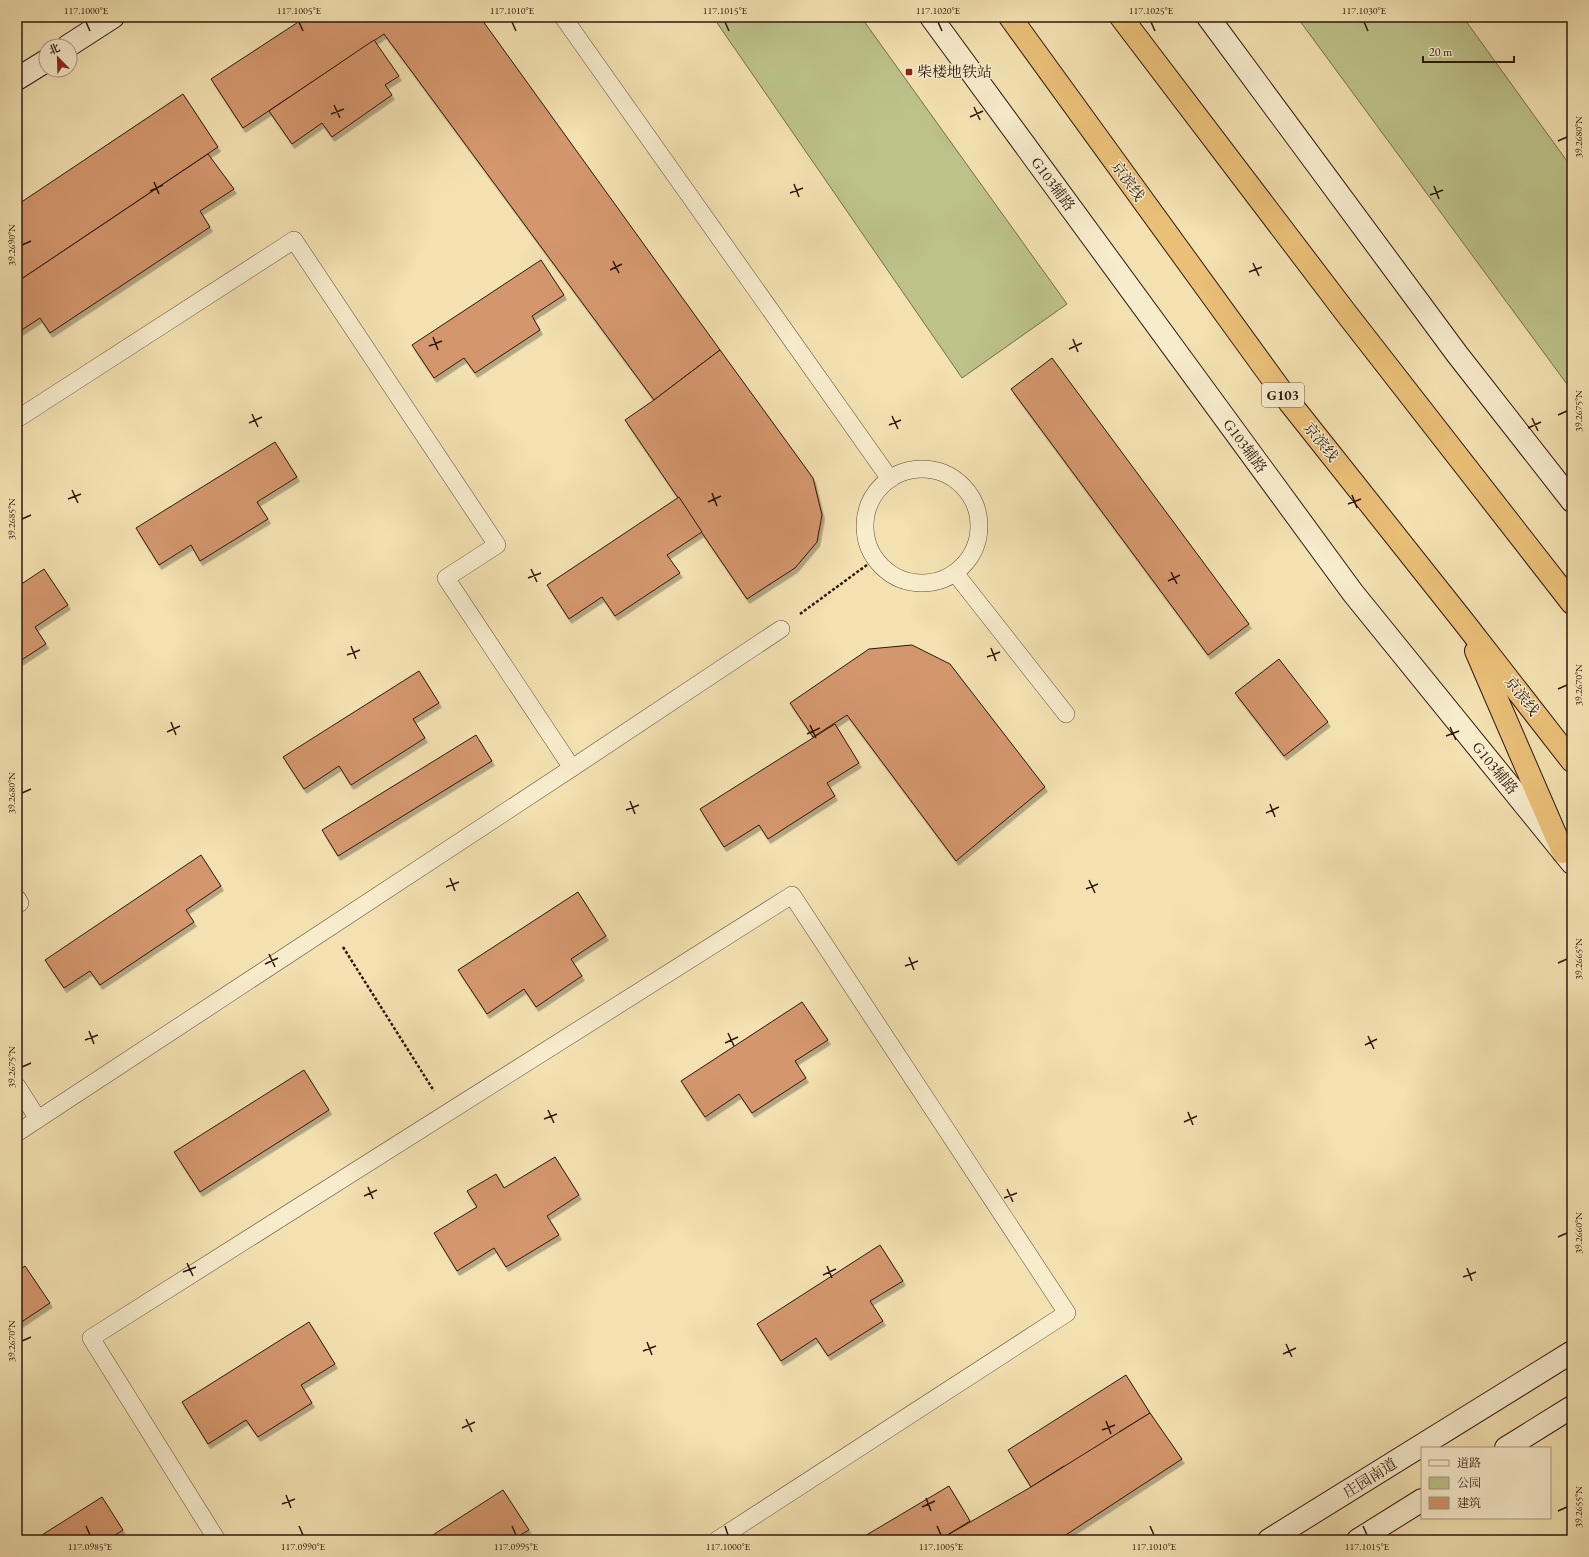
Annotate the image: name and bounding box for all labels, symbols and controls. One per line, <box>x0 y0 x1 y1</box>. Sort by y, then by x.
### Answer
text: 117.1000°E <box>64 4 109 17</box>
text: 117.1005°E <box>277 4 322 17</box>
text: 117.1010°E <box>490 4 535 17</box>
text: 117.1015°E <box>703 4 748 17</box>
text: 117.1020°E <box>916 4 961 17</box>
text: 117.1025°E <box>1129 4 1174 17</box>
text: 117.1030°E <box>1342 4 1387 17</box>
north arrow <box>38 38 78 78</box>
scale bar <box>1423 38 1514 64</box>
text: 北 <box>46 40 62 57</box>
text: 20 m <box>1429 44 1453 60</box>
place label: 柴楼地铁站 <box>917 62 992 81</box>
marker: 柴楼地铁站 <box>904 67 914 77</box>
text: 39.2680°N <box>1572 116 1585 158</box>
street label: G103辅路 <box>1027 153 1079 215</box>
street label: 京滨线 <box>1107 157 1149 204</box>
text: 39.2690°N <box>5 224 18 266</box>
road number: G103 <box>1262 383 1304 407</box>
text: 39.2675°N <box>1572 390 1585 432</box>
street label: G103辅路 <box>1219 415 1271 477</box>
street label: 京滨线 <box>1300 418 1343 465</box>
text: 39.2685°N <box>5 498 18 540</box>
text: 39.2670°N <box>1572 664 1585 706</box>
street label: 京滨线 <box>1501 672 1544 719</box>
street label: G103辅路 <box>1468 737 1522 798</box>
text: 39.2680°N <box>5 772 18 814</box>
text: 39.2665°N <box>1572 938 1585 980</box>
text: 39.2675°N <box>5 1046 18 1088</box>
text: 39.2660°N <box>1572 1212 1585 1254</box>
text: 39.2670°N <box>5 1320 18 1362</box>
legend <box>1421 1447 1551 1519</box>
street label: 庄园南道 <box>1339 1454 1400 1502</box>
text: 道路 <box>1457 1455 1481 1471</box>
text: 公园 <box>1457 1475 1481 1491</box>
text: 39.2655°N <box>1572 1486 1585 1528</box>
text: 建筑 <box>1457 1495 1481 1511</box>
text: 117.0985°E <box>68 1540 113 1553</box>
text: 117.0990°E <box>281 1540 326 1553</box>
text: 117.0995°E <box>494 1540 539 1553</box>
text: 117.1000°E <box>706 1540 751 1553</box>
text: 117.1005°E <box>919 1540 964 1553</box>
text: 117.1010°E <box>1132 1540 1177 1553</box>
text: 117.1015°E <box>1345 1540 1390 1553</box>

